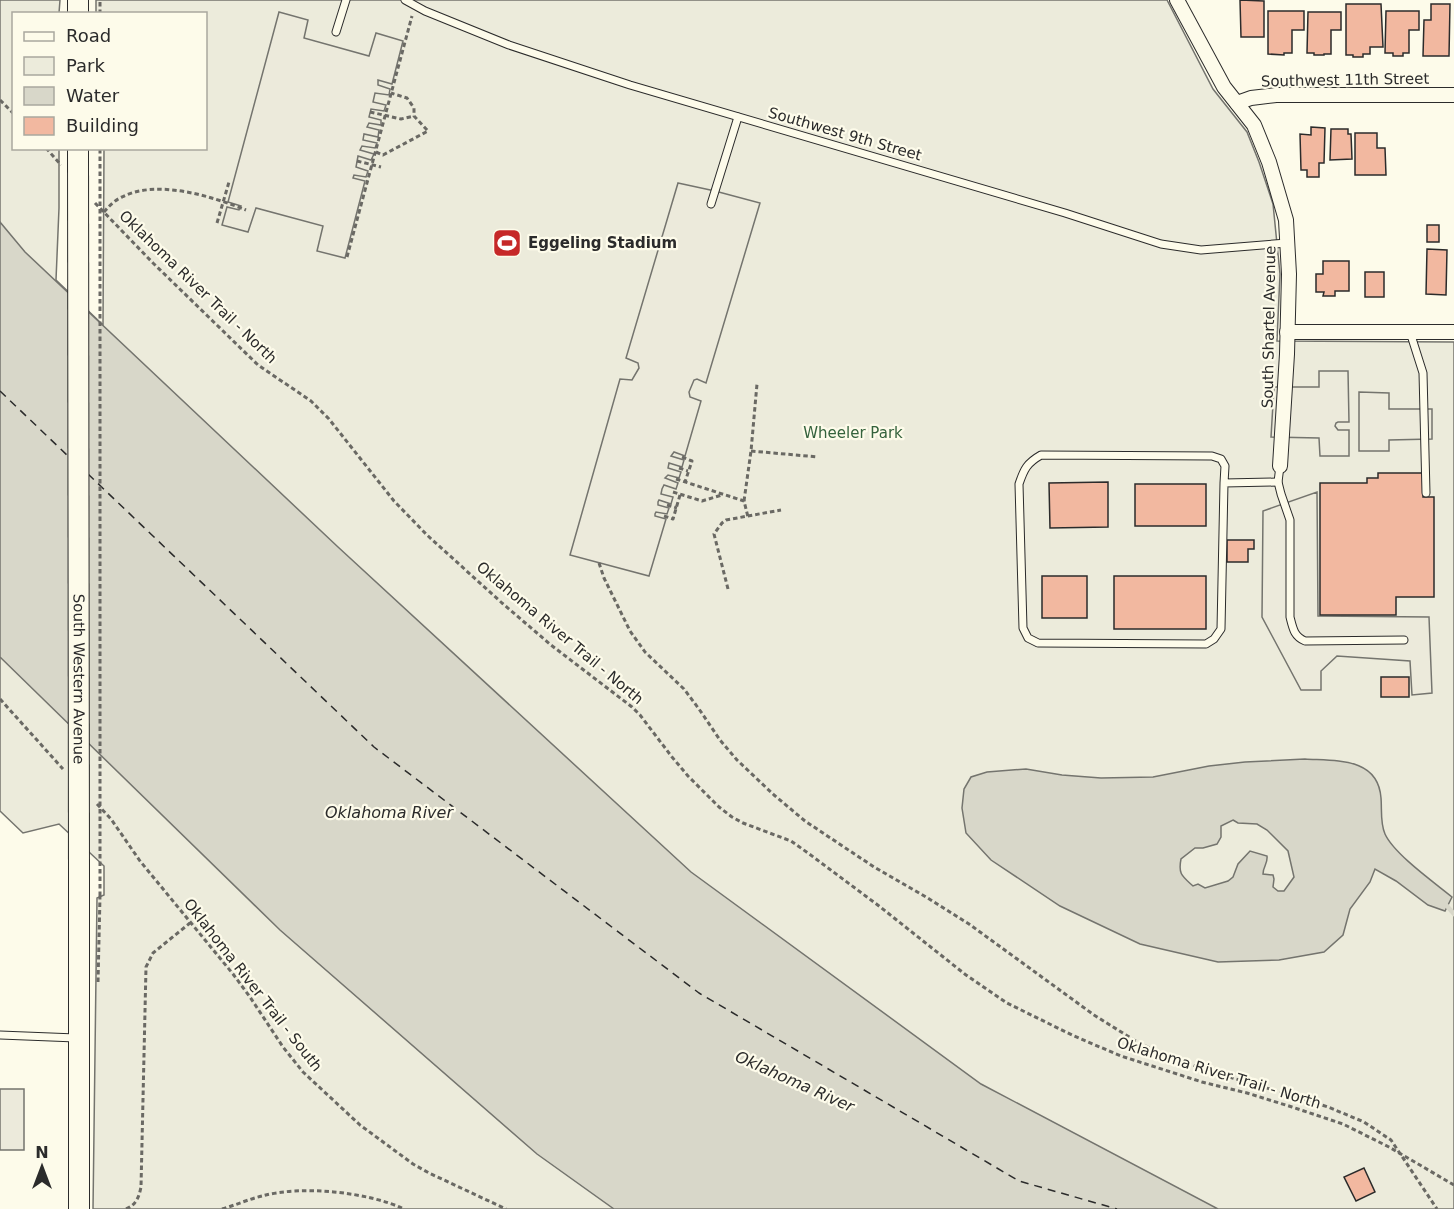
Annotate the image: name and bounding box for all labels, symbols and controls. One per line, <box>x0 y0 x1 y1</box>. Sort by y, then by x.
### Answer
legend <box>12 12 207 150</box>
text: Road <box>66 25 111 46</box>
text: Park <box>66 55 105 76</box>
street label: Southwest 11th Street <box>1261 70 1429 90</box>
text: Water <box>66 85 120 106</box>
street label: Southwest 9th Street <box>766 103 924 165</box>
text: Building <box>66 115 139 136</box>
street label: Oklahoma River Trail - North <box>115 207 281 367</box>
sports icon: Eggeling Stadium <box>491 227 523 259</box>
place label: Eggeling Stadium <box>528 234 677 252</box>
street label: South Shartel Avenue <box>1259 246 1279 408</box>
park label: Wheeler Park <box>803 424 903 442</box>
street label: Oklahoma River Trail - North <box>473 558 647 708</box>
street label: South Western Avenue <box>70 594 88 764</box>
water label: Oklahoma River <box>325 803 454 822</box>
street label: Oklahoma River Trail - South <box>180 895 326 1075</box>
street label: Oklahoma River Trail - North <box>1115 1033 1323 1113</box>
water label: Oklahoma River <box>732 1047 858 1117</box>
north arrow <box>12 1137 72 1197</box>
text: N <box>35 1143 49 1162</box>

